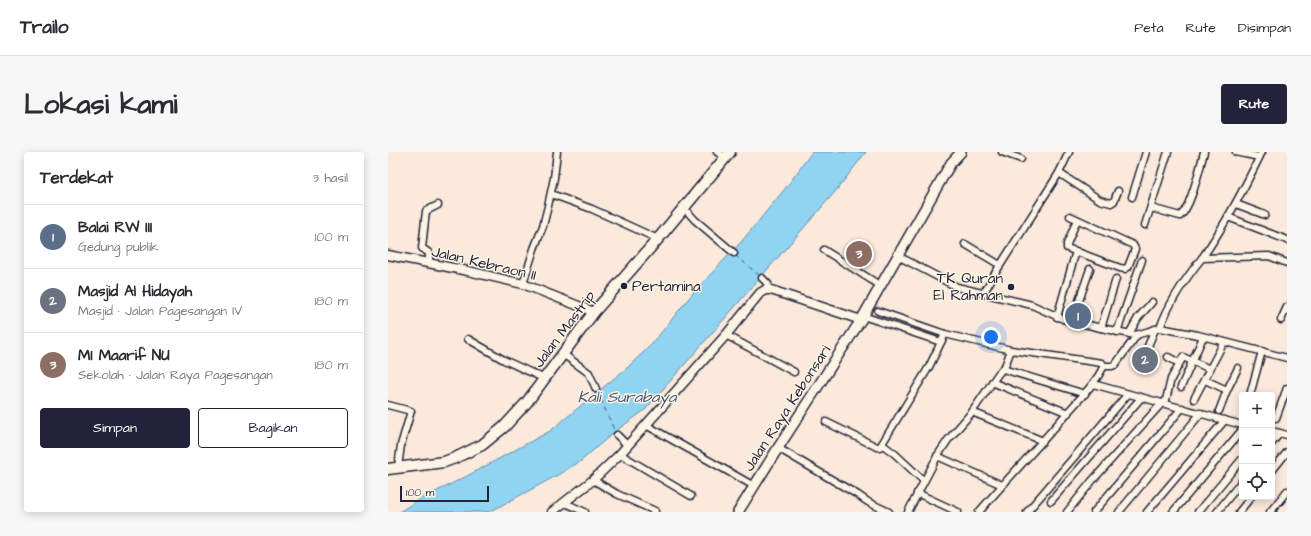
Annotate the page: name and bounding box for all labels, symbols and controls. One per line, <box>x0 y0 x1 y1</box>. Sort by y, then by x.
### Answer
text: Trailo <box>20 14 69 41</box>
text: Peta <box>1134 18 1164 38</box>
text: Rute <box>1186 18 1216 38</box>
text: Disimpan <box>1238 18 1291 38</box>
button: Rute <box>1221 84 1287 124</box>
text: Lokasi kami <box>24 85 178 124</box>
text: Terdekat <box>40 166 113 190</box>
text: 3 hasil <box>313 169 348 187</box>
text: Balai RW III <box>78 217 152 238</box>
text: 1 <box>52 228 54 246</box>
text: 100 m <box>315 228 348 246</box>
text: Gedung publik <box>78 238 159 256</box>
pin: 3 <box>846 239 872 269</box>
street label: Jalan Kebraon II <box>429 241 538 286</box>
place label: TK Quran El Rahman <box>933 268 1003 306</box>
place label: Pertamina <box>632 276 701 297</box>
text: Masjid Al Hidayah <box>78 281 192 302</box>
marker: Pertamina <box>619 281 629 291</box>
marker: TK Quran El Rahman <box>1006 282 1016 292</box>
street label: Jalan Mastrip <box>528 286 600 372</box>
text: 2 <box>49 292 57 310</box>
text: 180 m <box>314 292 348 310</box>
pin: 1 <box>1065 301 1091 331</box>
text: Masjid · Jalan Pagesangan IV <box>78 302 242 320</box>
your location <box>981 327 1001 347</box>
street label: Jalan Raya Kebonsari <box>739 340 837 476</box>
text: MI Maarif NU <box>78 345 170 366</box>
pin: 2 <box>1132 345 1158 375</box>
text: 3 <box>50 356 56 374</box>
text: 180 m <box>314 356 348 374</box>
text: Sekolah · Jalan Raya Pagesangan <box>78 366 273 384</box>
water label: Kali Surabaya <box>578 386 677 409</box>
map controls <box>1239 392 1275 500</box>
button: + <box>1239 392 1275 428</box>
button: Simpan <box>40 408 190 448</box>
button: Bagikan <box>198 408 348 448</box>
button: − <box>1239 428 1275 464</box>
button: locate <box>1239 464 1275 500</box>
scale bar <box>400 484 489 503</box>
text: 100 m <box>406 485 434 500</box>

